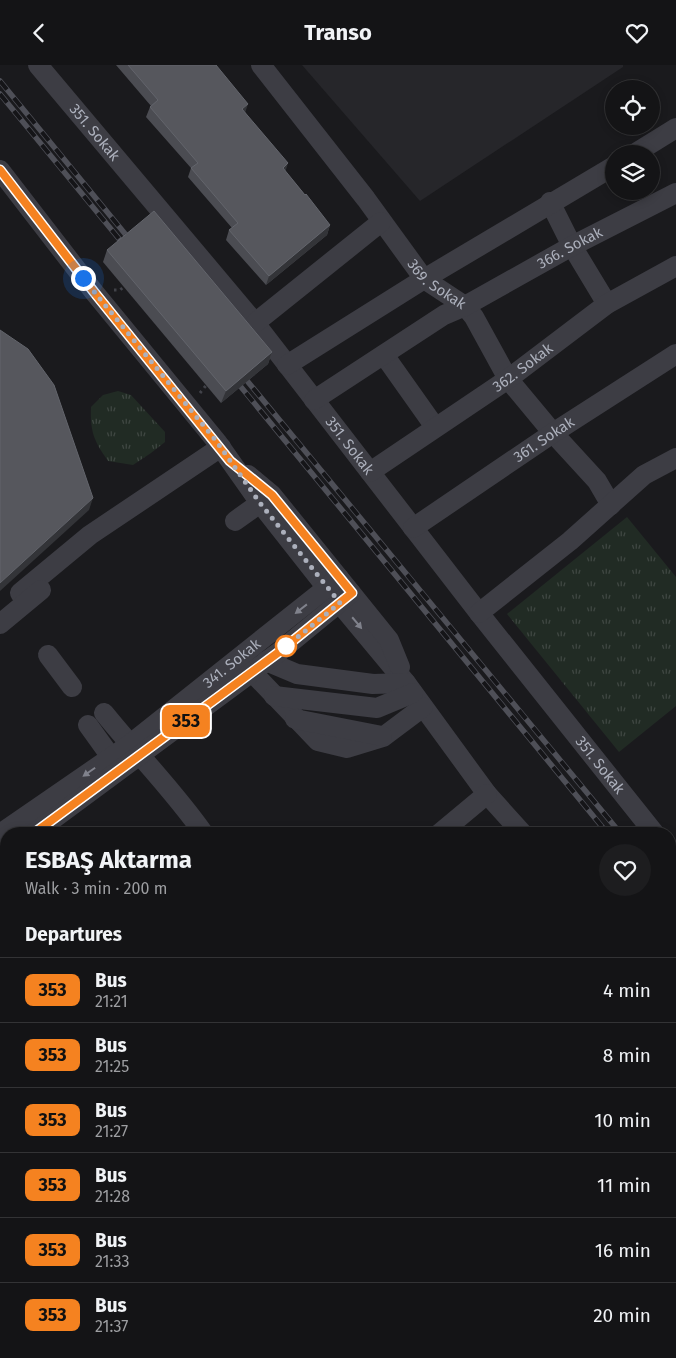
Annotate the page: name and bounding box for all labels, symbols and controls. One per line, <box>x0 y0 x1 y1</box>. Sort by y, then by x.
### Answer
icon: back <box>25 19 53 47</box>
text: Transo <box>304 19 372 46</box>
icon: heart <box>623 19 651 47</box>
map controls <box>605 80 660 200</box>
button: locate <box>605 80 660 135</box>
street label: 351. Sokak <box>66 100 124 165</box>
button: layers <box>605 145 660 200</box>
street label: 366. Sokak <box>534 223 606 273</box>
street label: 369. Sokak <box>403 255 470 313</box>
your location <box>71 266 96 291</box>
street label: 362. Sokak <box>489 339 557 396</box>
street label: 351. Sokak <box>322 413 378 478</box>
street label: 361. Sokak <box>510 413 578 466</box>
one-way arrow <box>295 603 308 614</box>
one-way arrow <box>351 617 362 630</box>
street label: 341. Sokak <box>199 635 265 692</box>
unlabelled marker <box>275 635 297 657</box>
line badge: 353 <box>157 705 215 737</box>
text: 353 <box>172 710 200 732</box>
street label: 351. Sokak <box>572 733 629 798</box>
one-way arrow <box>83 767 96 777</box>
button: heart <box>599 844 651 896</box>
text: ESBAŞ Aktarma <box>25 846 192 874</box>
text: Walk · 3 min · 200 m <box>25 879 167 898</box>
text: Departures <box>25 923 122 946</box>
text: Bus <box>95 969 127 992</box>
text: 353 <box>38 979 67 1001</box>
text: 4 min <box>603 979 651 1002</box>
text: 21:21 <box>95 992 128 1011</box>
text: Bus <box>95 1034 127 1057</box>
text: 353 <box>38 1044 67 1066</box>
text: 8 min <box>603 1044 651 1067</box>
text: 21:25 <box>95 1057 129 1076</box>
text: Bus <box>95 1099 127 1122</box>
text: 353 <box>38 1109 67 1131</box>
text: 10 min <box>594 1109 651 1132</box>
text: 21:27 <box>95 1122 128 1141</box>
text: Bus <box>95 1164 127 1187</box>
text: 353 <box>38 1174 67 1196</box>
text: 11 min <box>597 1174 651 1197</box>
text: 21:28 <box>95 1187 130 1206</box>
text: Bus <box>95 1229 127 1252</box>
text: 353 <box>38 1239 67 1261</box>
text: 16 min <box>595 1239 651 1262</box>
text: 21:33 <box>95 1252 129 1271</box>
text: Bus <box>95 1294 127 1317</box>
text: 353 <box>38 1304 67 1326</box>
text: 20 min <box>593 1304 651 1327</box>
text: 21:37 <box>95 1317 128 1336</box>

